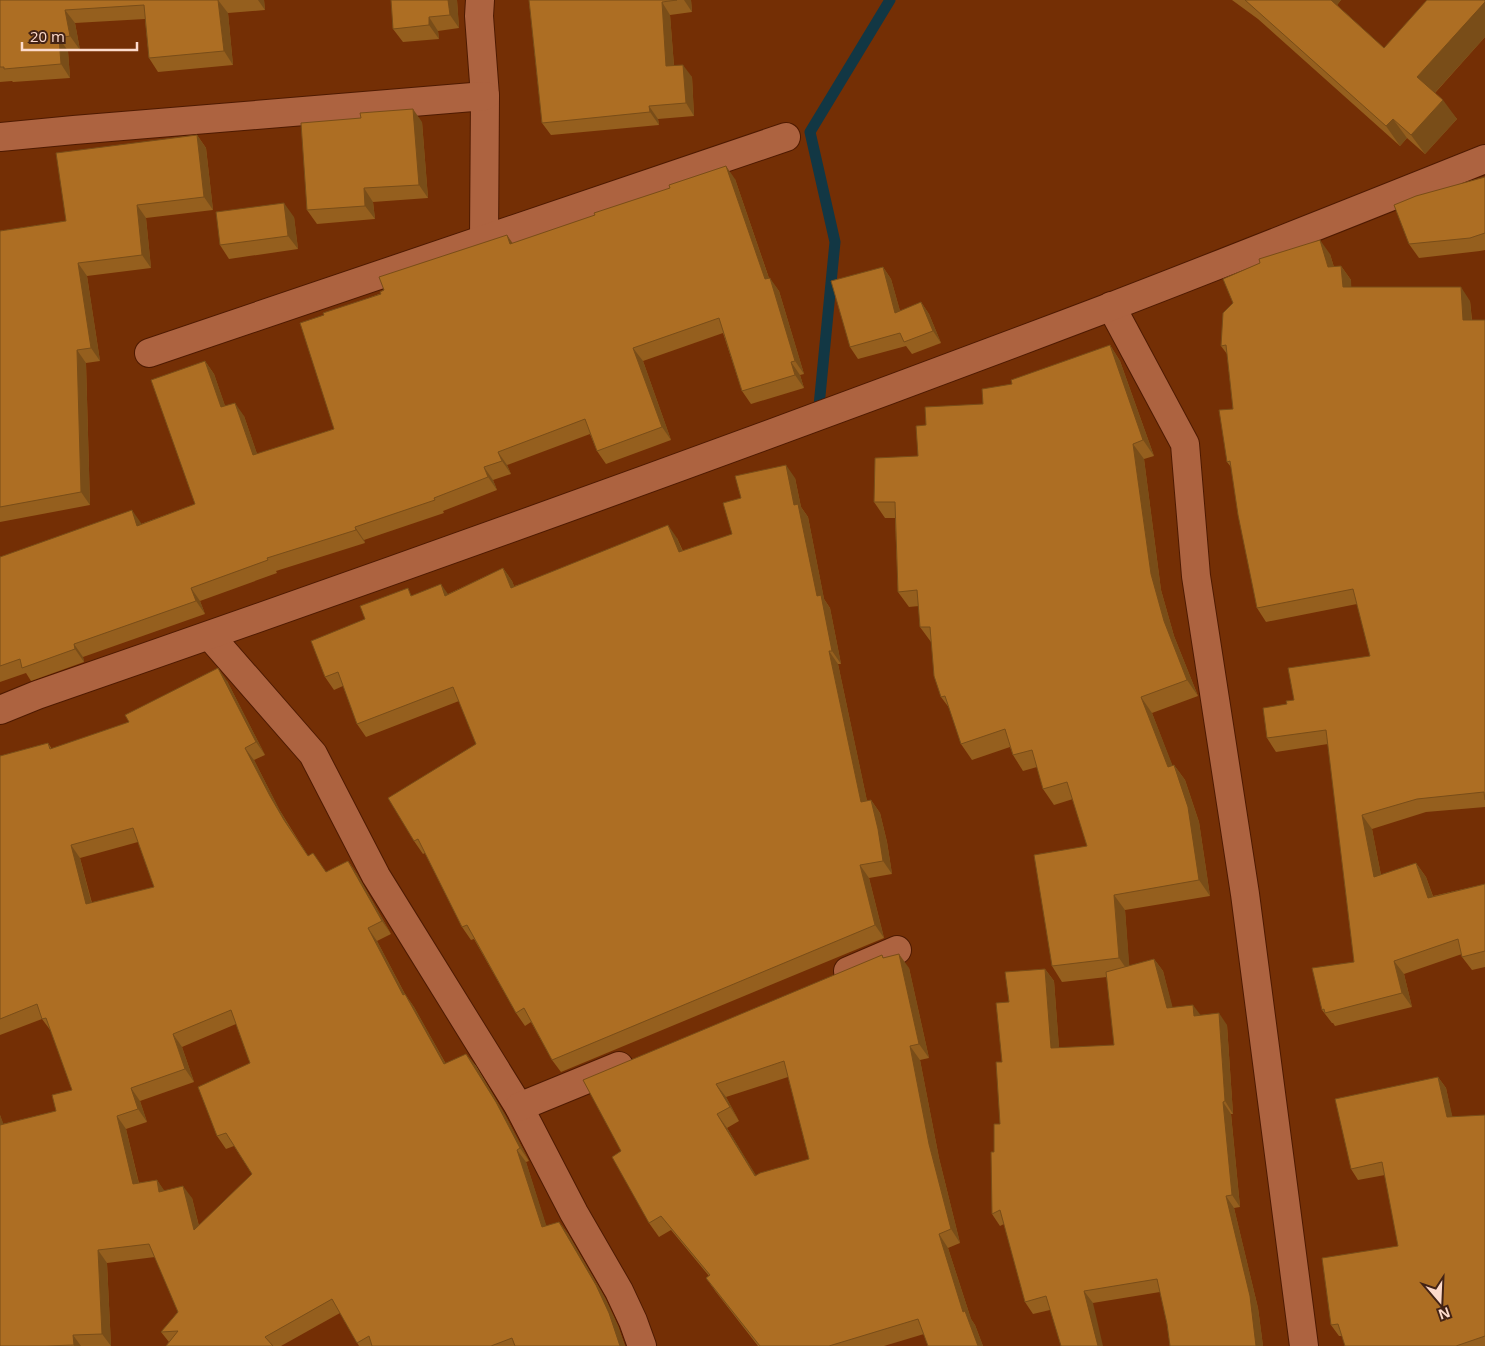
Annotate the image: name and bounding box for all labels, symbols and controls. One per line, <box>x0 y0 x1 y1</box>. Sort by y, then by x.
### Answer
scale bar <box>22 20 138 52</box>
text: 20 m <box>30 26 65 46</box>
north arrow <box>1415 1276 1465 1326</box>
text: N <box>1436 1303 1453 1325</box>

